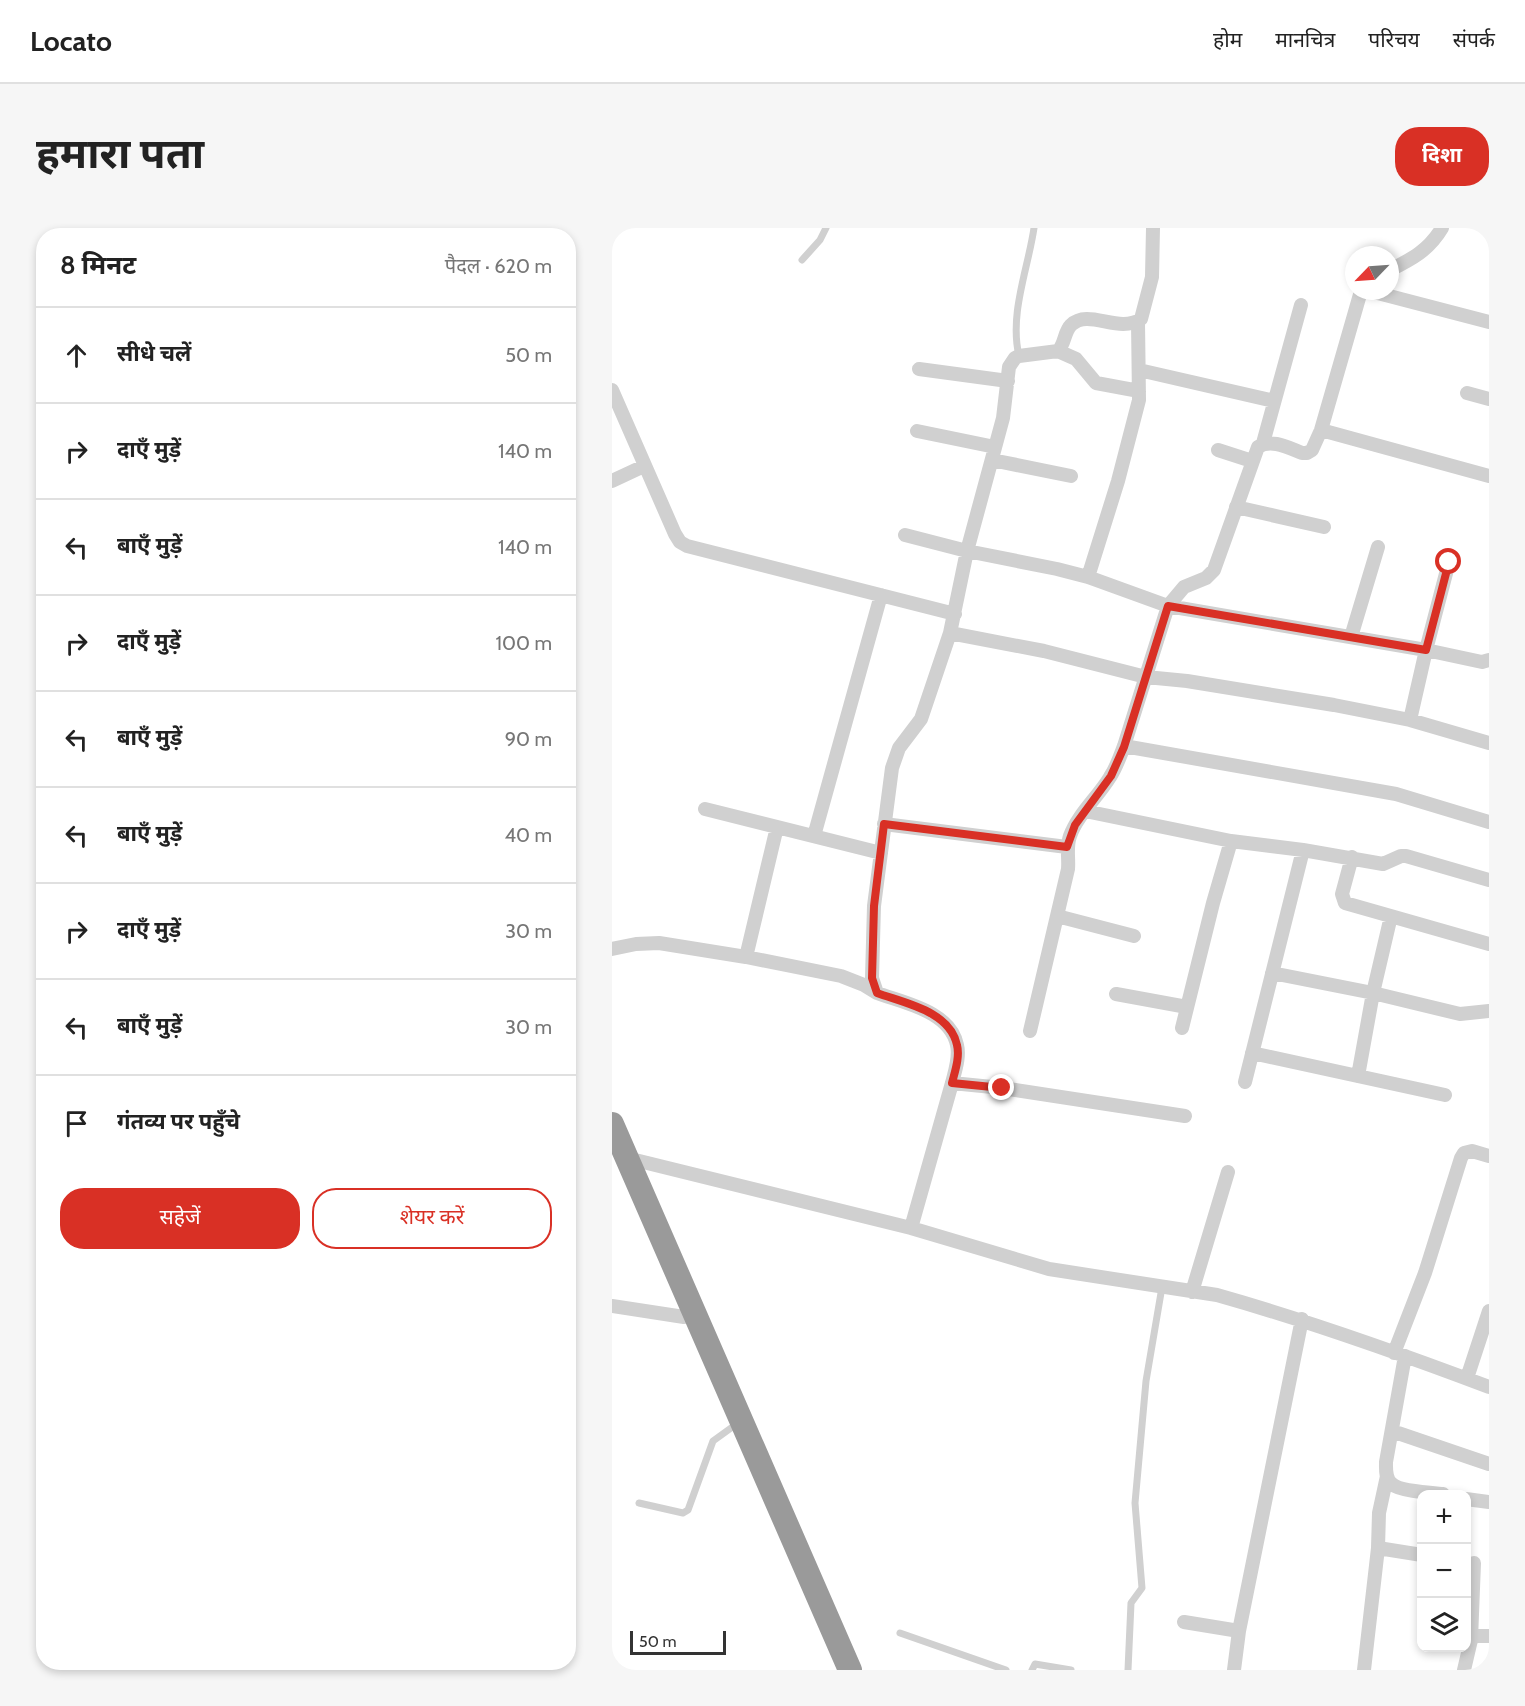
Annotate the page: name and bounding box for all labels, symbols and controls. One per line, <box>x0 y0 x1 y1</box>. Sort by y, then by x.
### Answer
text: Locato <box>30 24 112 58</box>
text: होम <box>1213 27 1242 52</box>
text: मानचित्र <box>1275 27 1335 52</box>
text: परिचय <box>1368 27 1420 52</box>
text: संपर्क <box>1453 27 1495 52</box>
text: हमारा पता <box>36 127 204 179</box>
button: दिशा <box>1395 127 1489 186</box>
north arrow <box>1345 246 1399 300</box>
text: 8 मिनट <box>60 249 136 281</box>
text: पैदल · 620 m <box>445 254 552 278</box>
icon: ahead <box>60 339 93 372</box>
text: सीधे चलें <box>117 340 191 367</box>
text: 50 m <box>505 343 552 367</box>
icon: right <box>60 435 93 468</box>
text: दाएँ मुड़ें <box>117 436 181 463</box>
text: 140 m <box>498 439 552 463</box>
icon: left <box>60 531 93 564</box>
text: बाएँ मुड़ें <box>117 532 182 559</box>
text: 140 m <box>498 535 552 559</box>
route start <box>1435 548 1461 574</box>
icon: right <box>60 627 93 660</box>
text: दाएँ मुड़ें <box>117 628 181 655</box>
text: 100 m <box>496 631 552 655</box>
icon: left <box>60 723 93 756</box>
text: बाएँ मुड़ें <box>117 724 182 751</box>
text: 90 m <box>505 727 552 751</box>
icon: left <box>60 819 93 852</box>
text: बाएँ मुड़ें <box>117 820 182 847</box>
text: 40 m <box>504 823 552 847</box>
icon: right <box>60 915 93 948</box>
text: दाएँ मुड़ें <box>117 916 181 943</box>
text: 30 m <box>505 919 552 943</box>
icon: left <box>60 1011 93 1044</box>
text: बाएँ मुड़ें <box>117 1012 182 1039</box>
text: 30 m <box>505 1015 552 1039</box>
route end <box>988 1074 1014 1100</box>
icon: arrive <box>60 1107 93 1140</box>
text: गंतव्य पर पहुँचे <box>117 1108 240 1135</box>
button: सहेजें <box>60 1188 300 1249</box>
button: शेयर करें <box>312 1188 552 1249</box>
map controls <box>1417 1490 1471 1652</box>
button: + <box>1417 1490 1471 1544</box>
button: − <box>1417 1544 1471 1598</box>
button: layers <box>1417 1598 1471 1652</box>
scale bar <box>630 1628 726 1656</box>
text: 50 m <box>639 1632 676 1651</box>

